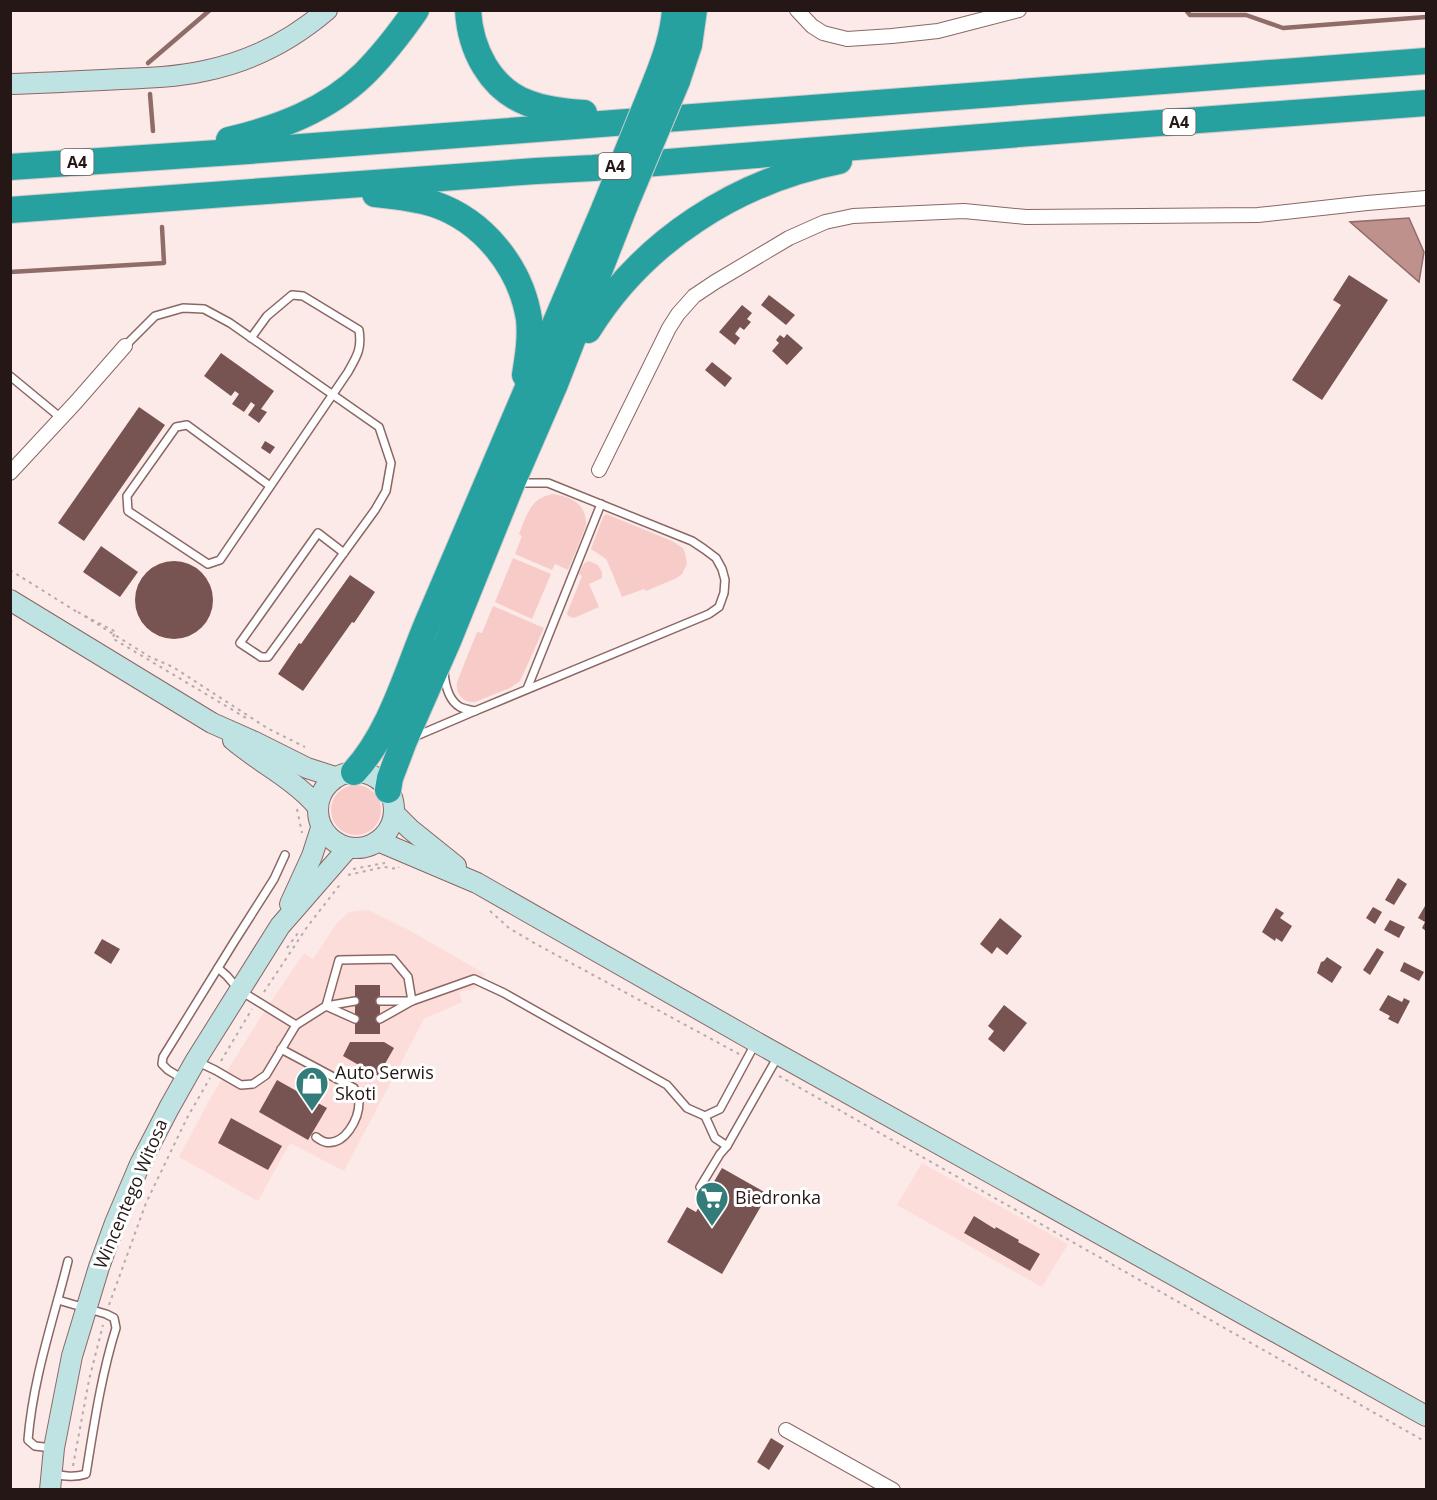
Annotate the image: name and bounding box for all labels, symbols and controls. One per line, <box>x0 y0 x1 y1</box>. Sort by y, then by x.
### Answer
road number: A4 <box>1162 109 1196 135</box>
road number: A4 <box>60 149 94 175</box>
road number: A4 <box>598 153 632 179</box>
place label: Auto Serwis Skoti <box>335 1060 434 1105</box>
shop icon: Auto Serwis Skoti <box>294 1065 330 1112</box>
street label: Wincentego Witosa <box>88 1115 173 1272</box>
supermarket icon: Biedronka <box>694 1180 730 1227</box>
place label: Biedronka <box>735 1185 821 1209</box>

